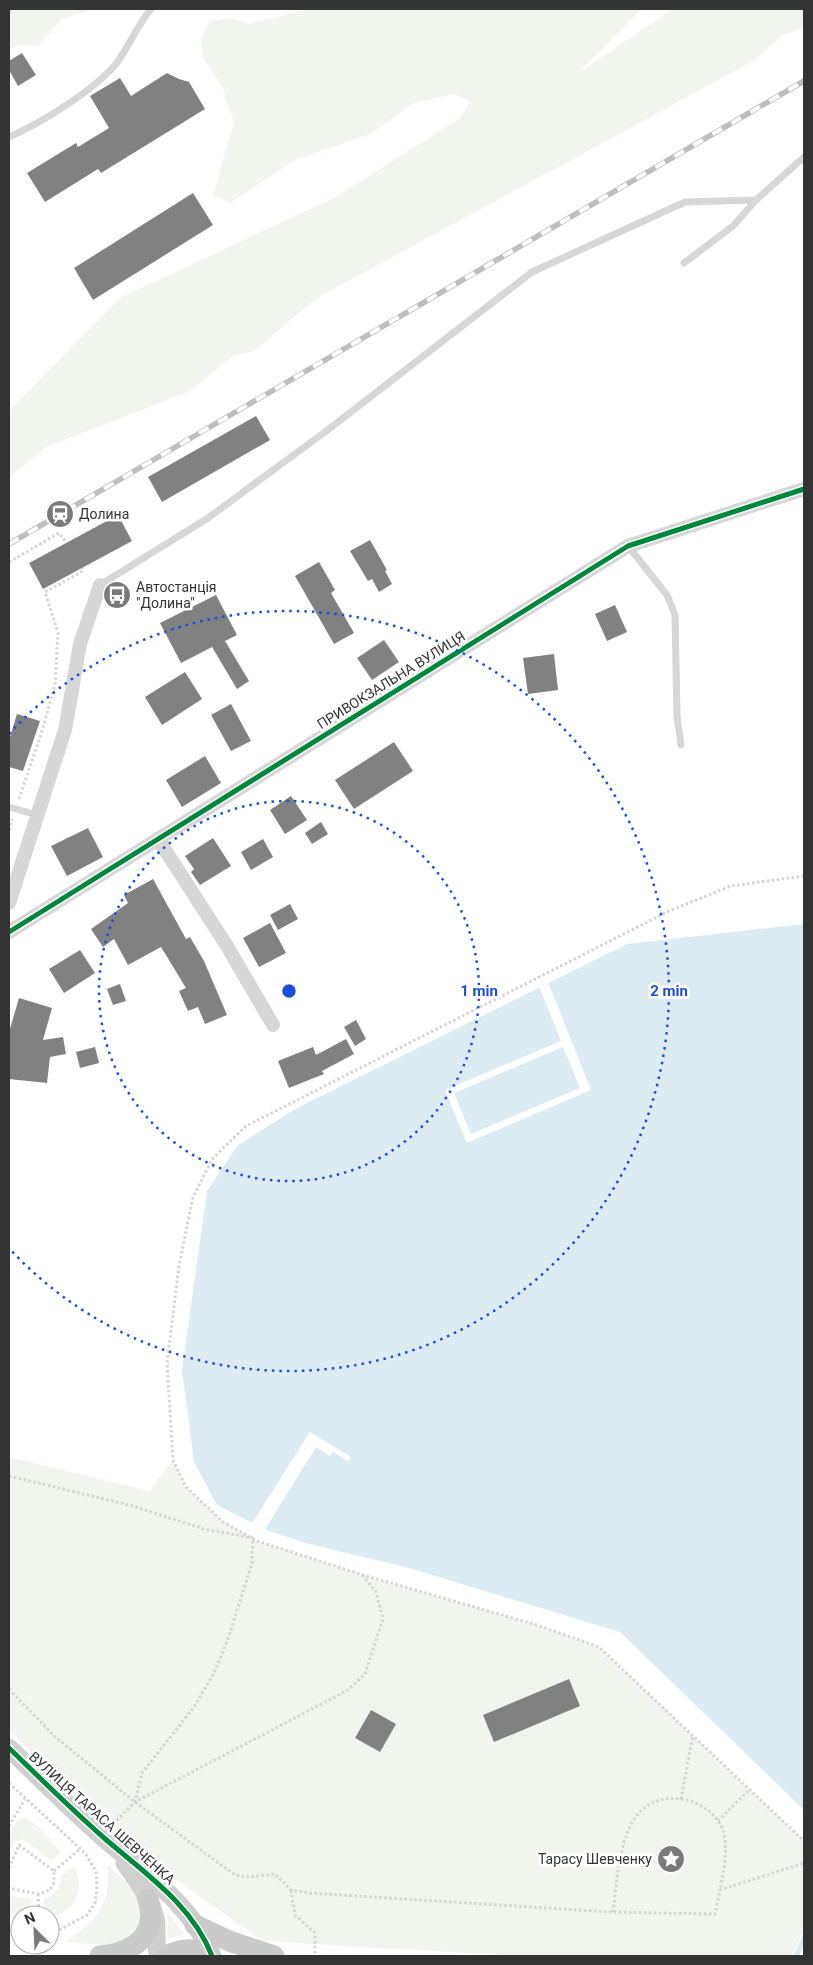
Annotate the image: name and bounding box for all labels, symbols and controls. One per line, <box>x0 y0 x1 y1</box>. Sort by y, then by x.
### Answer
station icon: Долина <box>45 499 75 529</box>
place label: Долина <box>79 506 129 522</box>
place label: Автостанція "Долина" <box>136 579 217 611</box>
bus stop icon: Автостанція "Долина" <box>102 580 132 610</box>
street label: ПРИВОКЗАЛЬНА ВУЛИЦЯ <box>314 628 468 732</box>
centre of rings <box>280 982 298 1000</box>
text: 1 min <box>460 982 498 1000</box>
text: 2 min <box>650 982 688 1000</box>
street label: ВУЛИЦЯ ТАРАСА ШЕВЧЕНКА <box>26 1748 178 1888</box>
place icon: Тарасу Шевченку <box>656 1844 686 1874</box>
place label: Тарасу Шевченку <box>538 1851 652 1867</box>
north arrow <box>10 1905 60 1955</box>
text: N <box>22 1909 37 1927</box>

